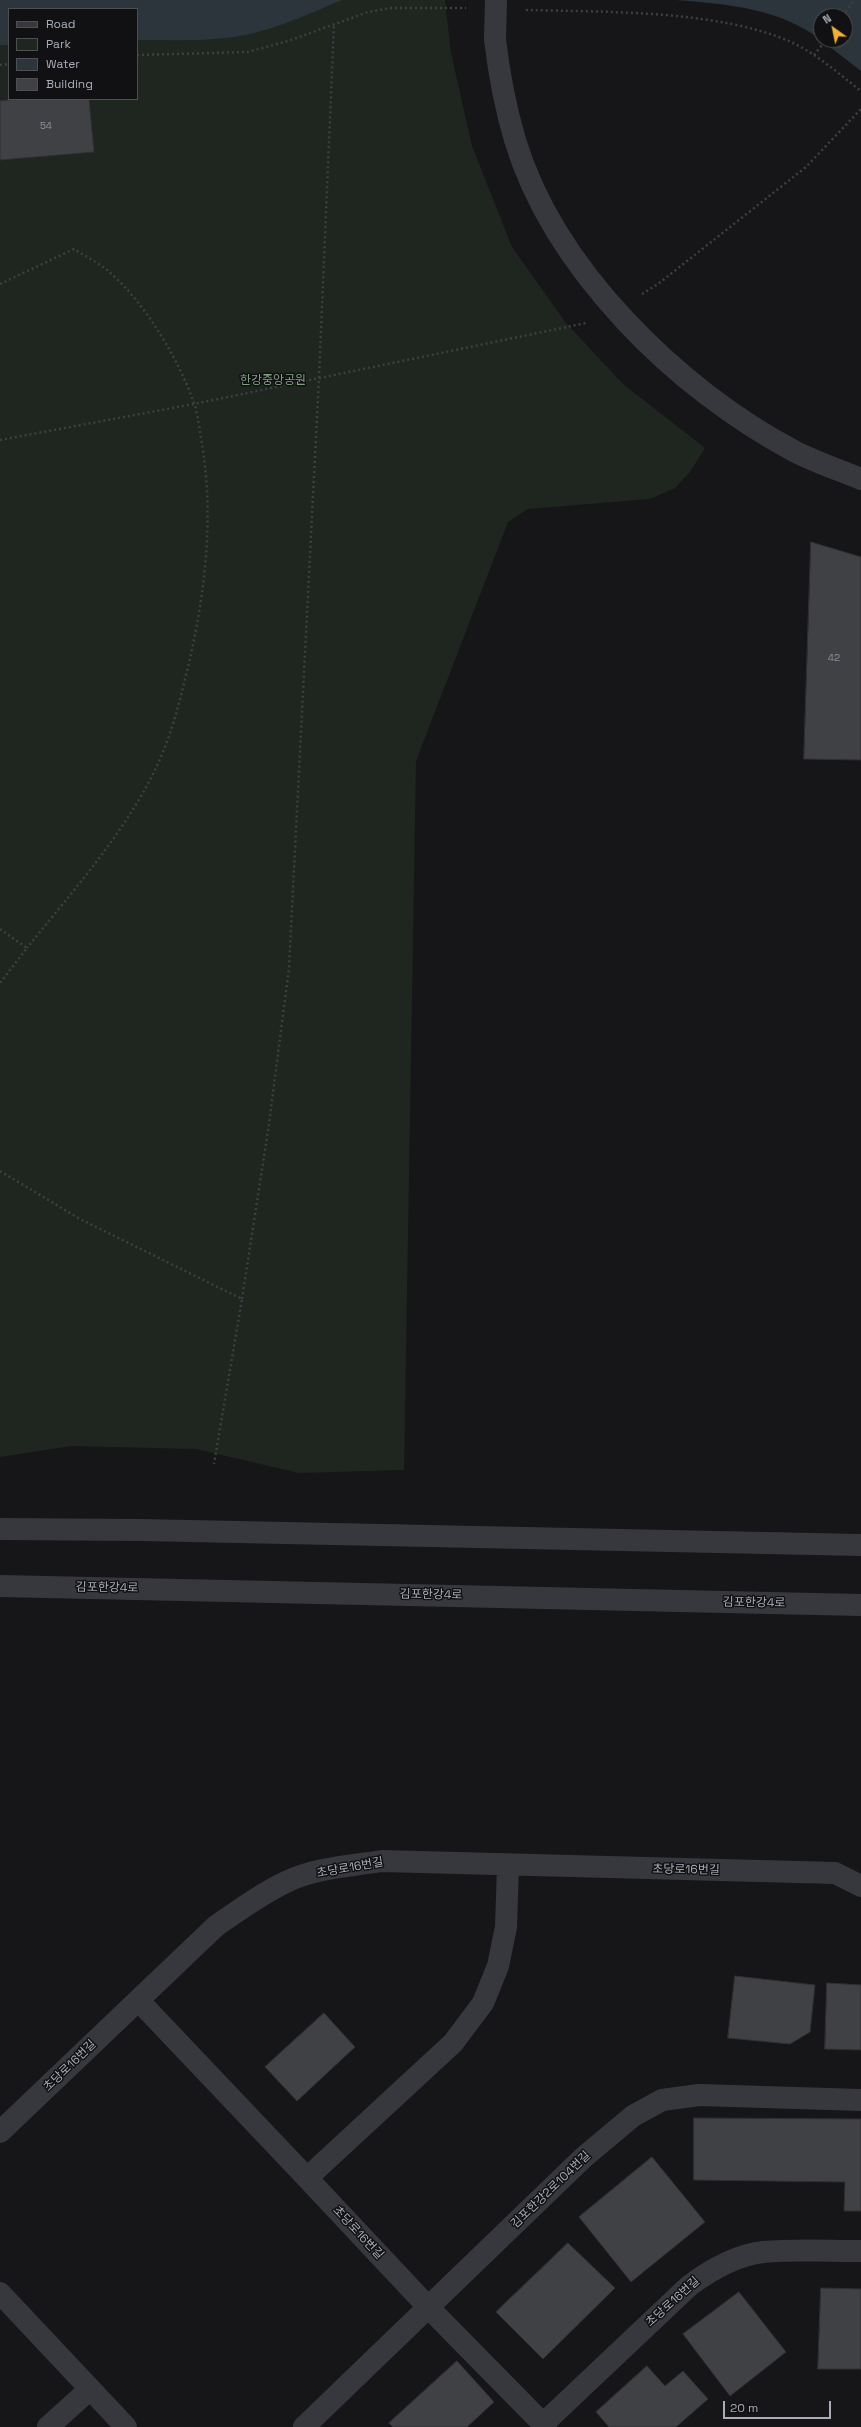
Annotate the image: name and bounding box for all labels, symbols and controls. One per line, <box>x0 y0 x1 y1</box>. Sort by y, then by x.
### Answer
legend <box>8 8 138 100</box>
north arrow <box>813 8 853 48</box>
text: N <box>820 11 834 27</box>
text: Road <box>46 16 75 32</box>
text: Park <box>46 36 71 52</box>
text: Water <box>46 56 80 72</box>
text: Building <box>46 76 93 92</box>
house number: 54 <box>40 120 52 132</box>
park label: 한강중앙공원 <box>240 374 306 388</box>
house number: 42 <box>828 652 840 664</box>
street label: 김포한강4로 <box>76 1580 138 1596</box>
street label: 김포한강4로 <box>400 1587 462 1603</box>
street label: 김포한강4로 <box>723 1595 785 1611</box>
street label: 초당로16번길 <box>315 1855 385 1881</box>
street label: 초당로16번길 <box>652 1862 720 1878</box>
street label: 초당로16번길 <box>41 2037 99 2095</box>
street label: 김포한강2로104번길 <box>508 2148 594 2232</box>
street label: 초당로16번길 <box>330 2203 386 2263</box>
street label: 초당로16번길 <box>643 2274 703 2330</box>
scale bar <box>725 2393 833 2419</box>
text: 20 m <box>730 2400 758 2416</box>

